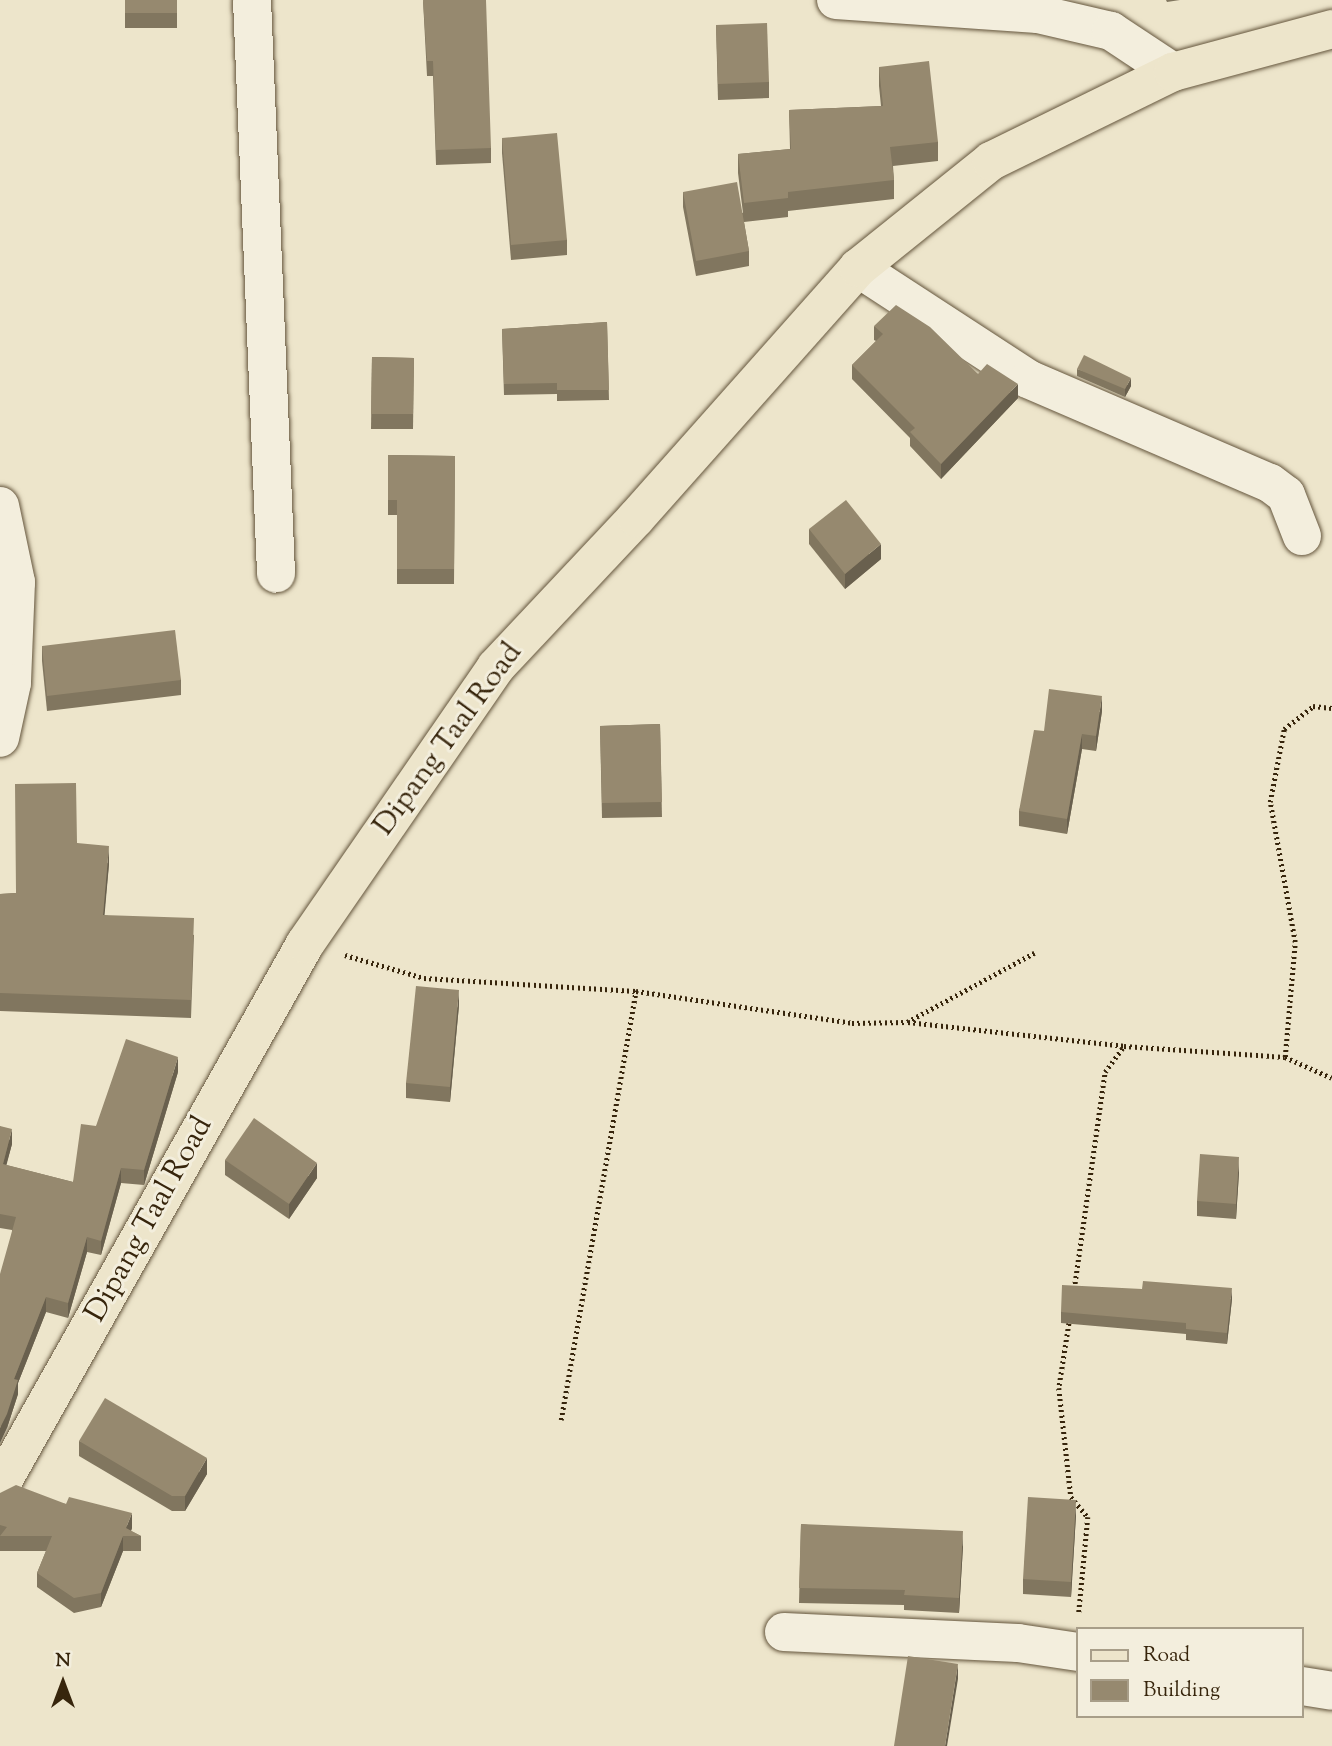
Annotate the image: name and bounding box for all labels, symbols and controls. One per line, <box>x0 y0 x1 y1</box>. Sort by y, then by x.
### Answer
street label: Dipang Taal Road <box>367 637 531 843</box>
street label: Dipang Taal Road <box>79 1111 221 1329</box>
legend <box>1076 1627 1304 1718</box>
text: Road <box>1143 1641 1190 1671</box>
north arrow <box>28 1648 98 1718</box>
text: N <box>55 1648 71 1675</box>
text: Building <box>1143 1676 1220 1706</box>

